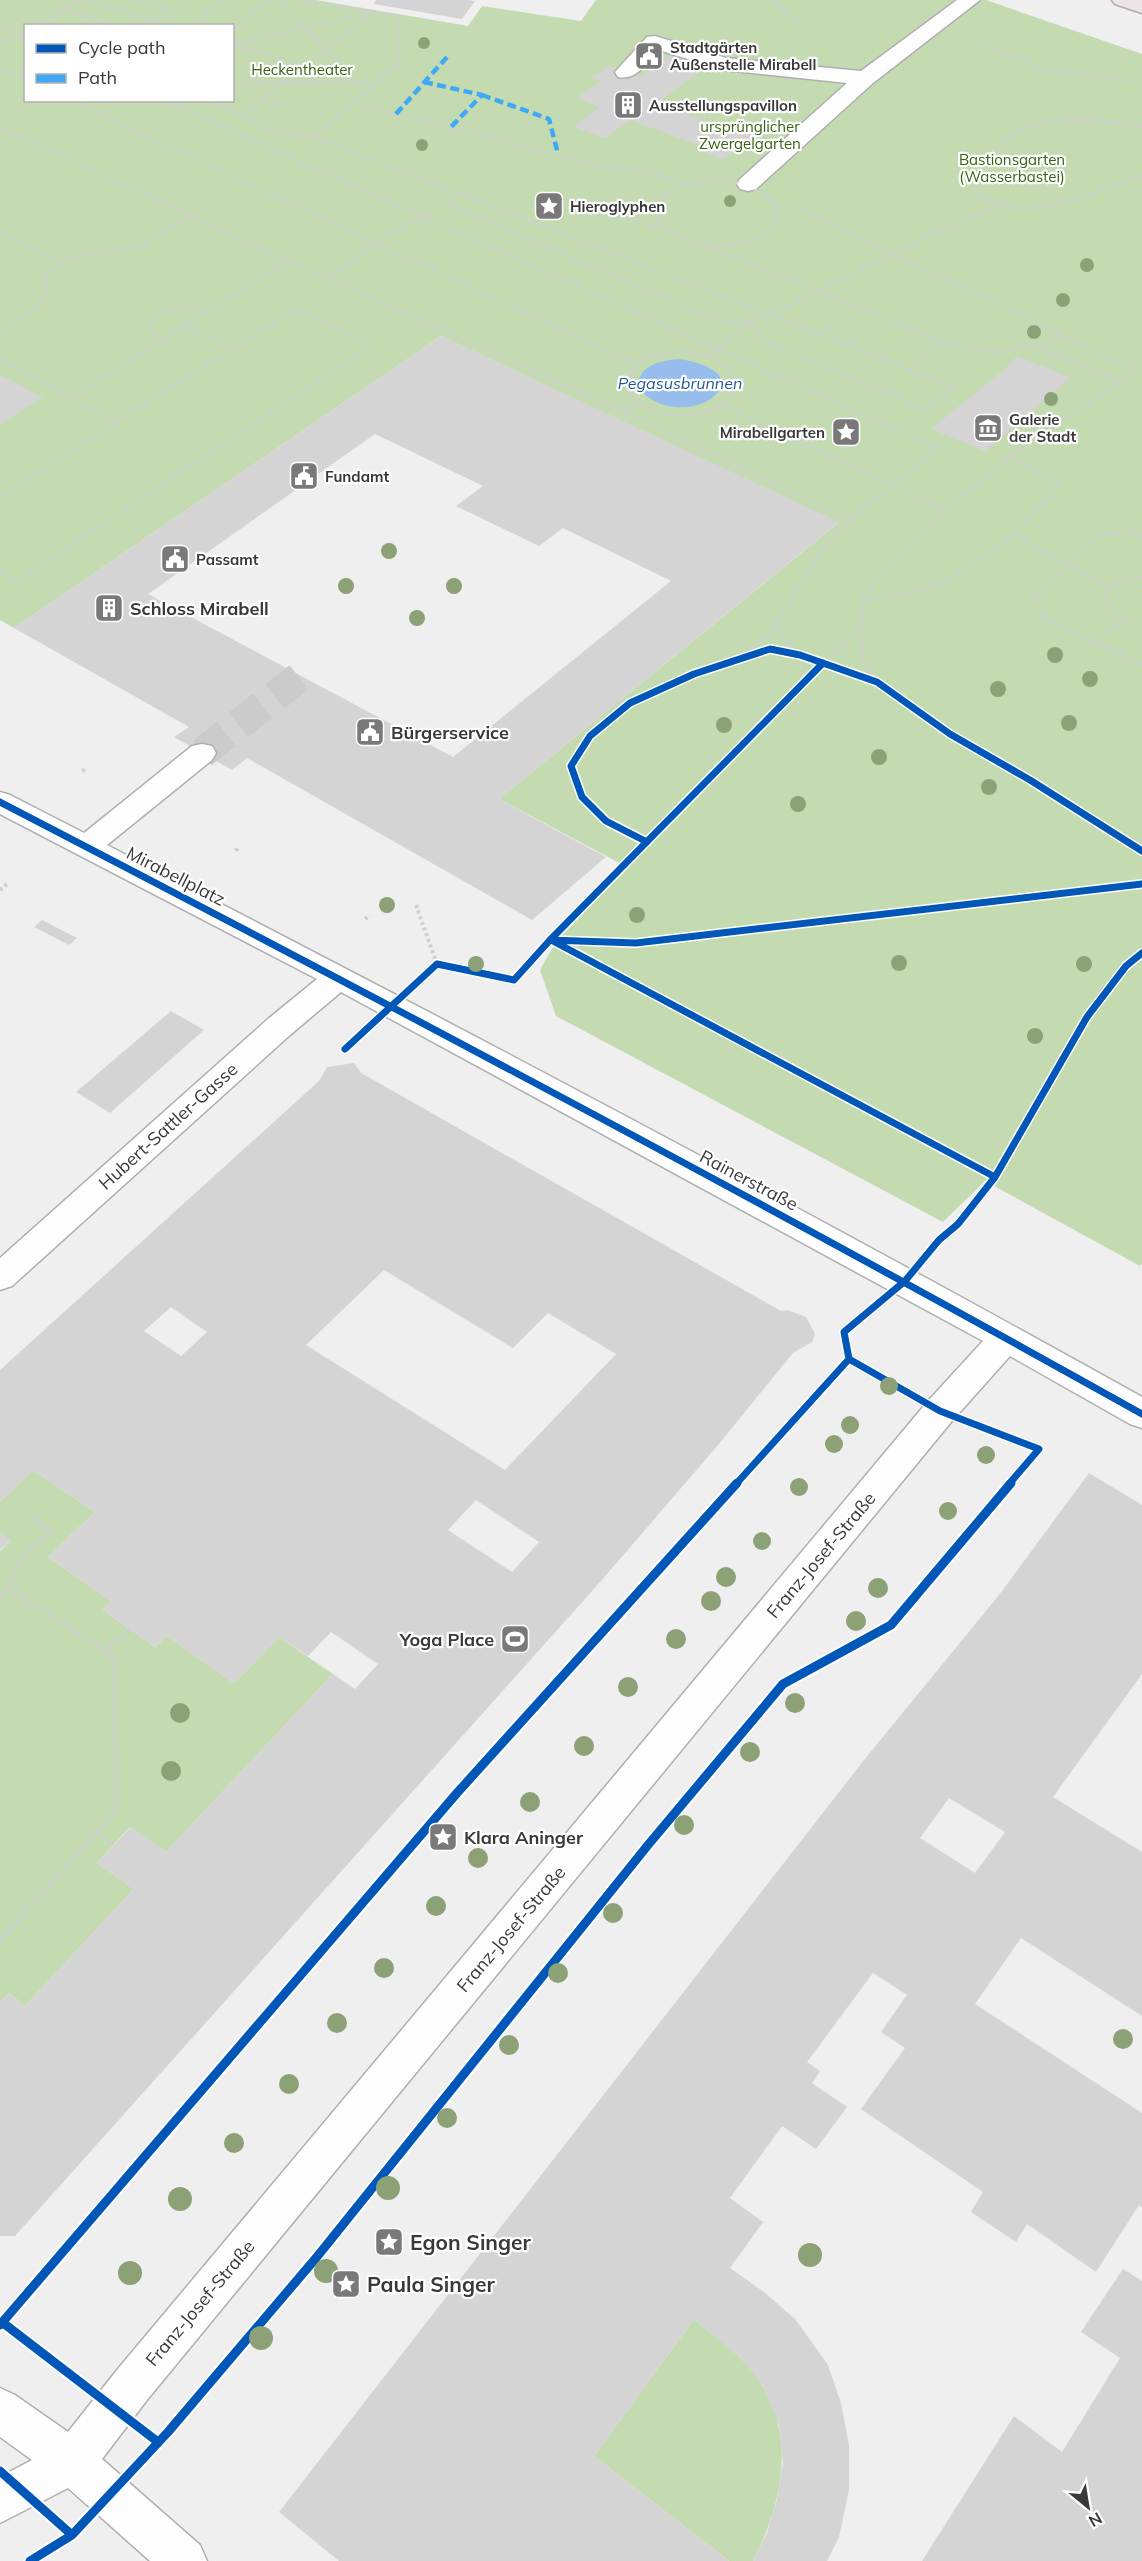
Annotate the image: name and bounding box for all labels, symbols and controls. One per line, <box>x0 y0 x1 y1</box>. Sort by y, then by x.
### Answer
legend <box>24 24 234 102</box>
text: Cycle path <box>78 36 165 59</box>
place label: Stadtgärten Außenstelle Mirabell <box>670 38 816 74</box>
public building icon: Stadtgärten Außenstelle Mirabell <box>633 40 665 72</box>
park label: Heckentheater <box>251 60 353 79</box>
text: Path <box>78 66 117 89</box>
building icon: Ausstellungspavillon <box>612 89 644 121</box>
place label: Ausstellungspavillon <box>649 96 797 115</box>
park label: ursprünglicher Zwergelgarten <box>699 117 801 153</box>
park label: Bastionsgarten (Wasserbastei) <box>959 150 1065 186</box>
place icon: Hieroglyphen <box>533 190 565 222</box>
place label: Hieroglyphen <box>570 197 665 216</box>
water label: Pegasusbrunnen <box>618 373 742 393</box>
place label: Galerie der Stadt <box>1009 410 1076 446</box>
museum icon: Galerie der Stadt <box>972 412 1004 444</box>
place icon: Mirabellgarten <box>830 416 862 448</box>
place label: Mirabellgarten <box>720 423 825 442</box>
public building icon: Fundamt <box>288 460 320 492</box>
place label: Fundamt <box>325 467 389 486</box>
public building icon: Passamt <box>159 543 191 575</box>
place label: Passamt <box>196 550 259 569</box>
building icon: Schloss Mirabell <box>93 592 125 624</box>
place label: Schloss Mirabell <box>130 597 269 620</box>
public building icon: Bürgerservice <box>354 716 386 748</box>
place label: Bürgerservice <box>391 721 509 744</box>
street label: Mirabellplatz <box>123 841 229 911</box>
street label: Hubert-Sattler-Gasse <box>94 1058 242 1194</box>
street label: Rainerstraße <box>696 1145 802 1215</box>
street label: Franz-Josef-Straße <box>762 1487 880 1623</box>
sports icon: Yoga Place <box>499 1623 531 1655</box>
place label: Yoga Place <box>399 1628 494 1651</box>
place icon: Klara Aninger <box>427 1821 459 1853</box>
place label: Klara Aninger <box>464 1826 584 1849</box>
street label: Franz-Josef-Straße <box>452 1861 570 1997</box>
place icon: Egon Singer <box>373 2226 405 2258</box>
place label: Egon Singer <box>410 2229 532 2255</box>
street label: Franz-Josef-Straße <box>141 2235 259 2371</box>
place icon: Paula Singer <box>330 2268 362 2300</box>
place label: Paula Singer <box>367 2271 496 2297</box>
north arrow <box>1058 2477 1118 2537</box>
text: N <box>1085 2508 1106 2532</box>

